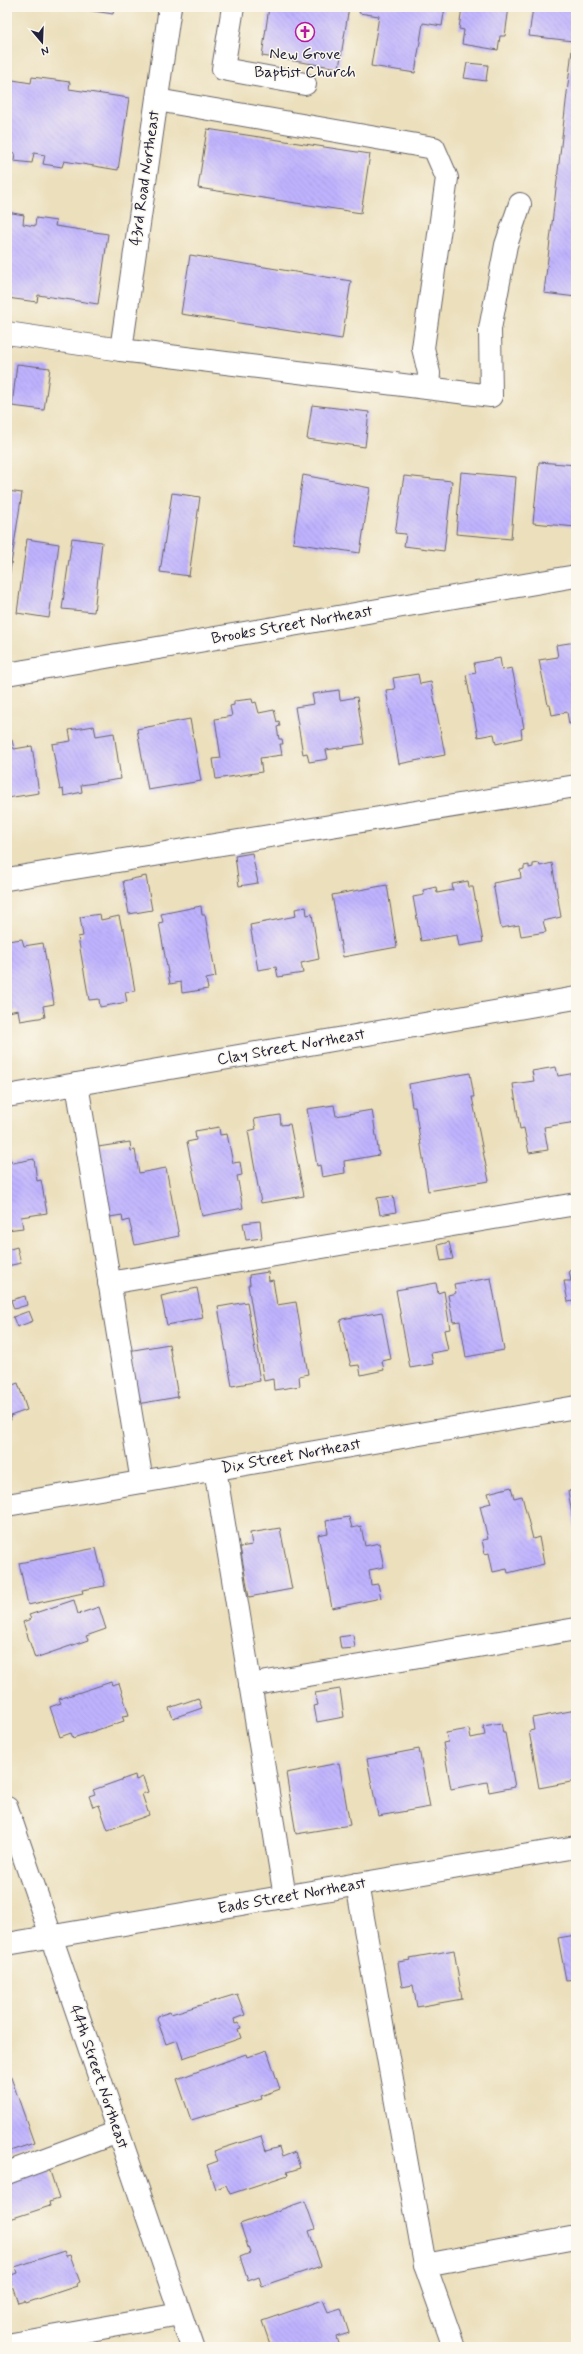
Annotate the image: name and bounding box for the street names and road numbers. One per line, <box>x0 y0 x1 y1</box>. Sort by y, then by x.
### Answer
street label: 43rd Road Northeast <box>125 109 165 247</box>
street label: Brooks Street Northeast <box>210 600 374 650</box>
street label: Clay Street Northeast <box>215 1024 367 1070</box>
street label: Dix Street Northeast <box>220 1433 362 1479</box>
street label: Eads Street Northeast <box>216 1873 368 1919</box>
street label: 44th Street Northeast <box>64 2002 134 2152</box>

